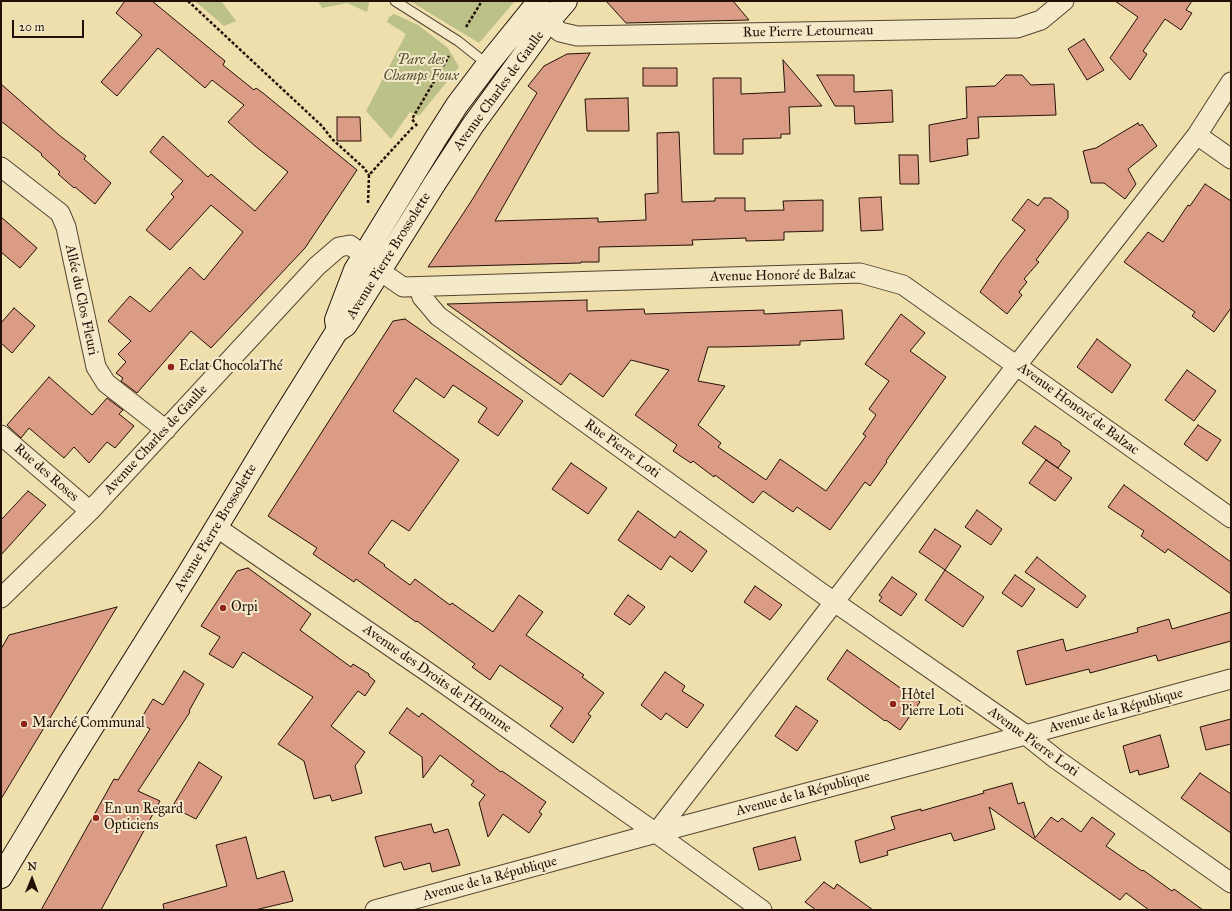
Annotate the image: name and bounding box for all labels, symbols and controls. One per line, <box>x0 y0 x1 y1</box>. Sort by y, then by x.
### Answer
scale bar <box>14 12 86 38</box>
text: 20 m <box>19 20 45 34</box>
street label: Rue Pierre Letourneau <box>743 22 873 42</box>
street label: Avenue Charles de Gaulle <box>450 28 548 154</box>
park label: Parc des Champs Foux <box>383 53 459 86</box>
street label: Avenue Pierre Brossolette <box>343 190 435 322</box>
street label: Allée du Clos Fleuri <box>61 243 101 357</box>
street label: Avenue Honoré de Balzac <box>710 266 856 286</box>
place label: Eclat ChocolaThé <box>179 359 283 375</box>
street label: Avenue Honoré de Balzac <box>1014 359 1142 459</box>
marker: Eclat ChocolaThé <box>166 362 176 372</box>
street label: Avenue Charles de Gaulle <box>101 382 211 498</box>
street label: Rue Pierre Loti <box>581 416 663 482</box>
street label: Rue des Roses <box>10 440 82 506</box>
street label: Avenue Pierre Brossolette <box>171 461 261 595</box>
place label: Orpi <box>231 600 258 616</box>
marker: Orpi <box>218 603 228 613</box>
street label: Avenue des Droits de l'Homme <box>359 621 515 737</box>
street label: Avenue de la République <box>1047 685 1185 737</box>
place label: Hôtel Pierre Loti <box>901 688 964 720</box>
marker: Hôtel Pierre Loti <box>888 699 898 709</box>
street label: Avenue Pierre Loti <box>984 703 1082 781</box>
place label: Marché Communal <box>32 716 145 732</box>
marker: Marché Communal <box>19 719 29 729</box>
street label: Avenue de la République <box>734 768 872 820</box>
place label: En un Regard Opticiens <box>104 802 183 834</box>
marker: En un Regard Opticiens <box>91 813 101 823</box>
street label: Avenue de la République <box>421 853 559 905</box>
north arrow <box>12 859 52 899</box>
text: N <box>27 860 37 873</box>

